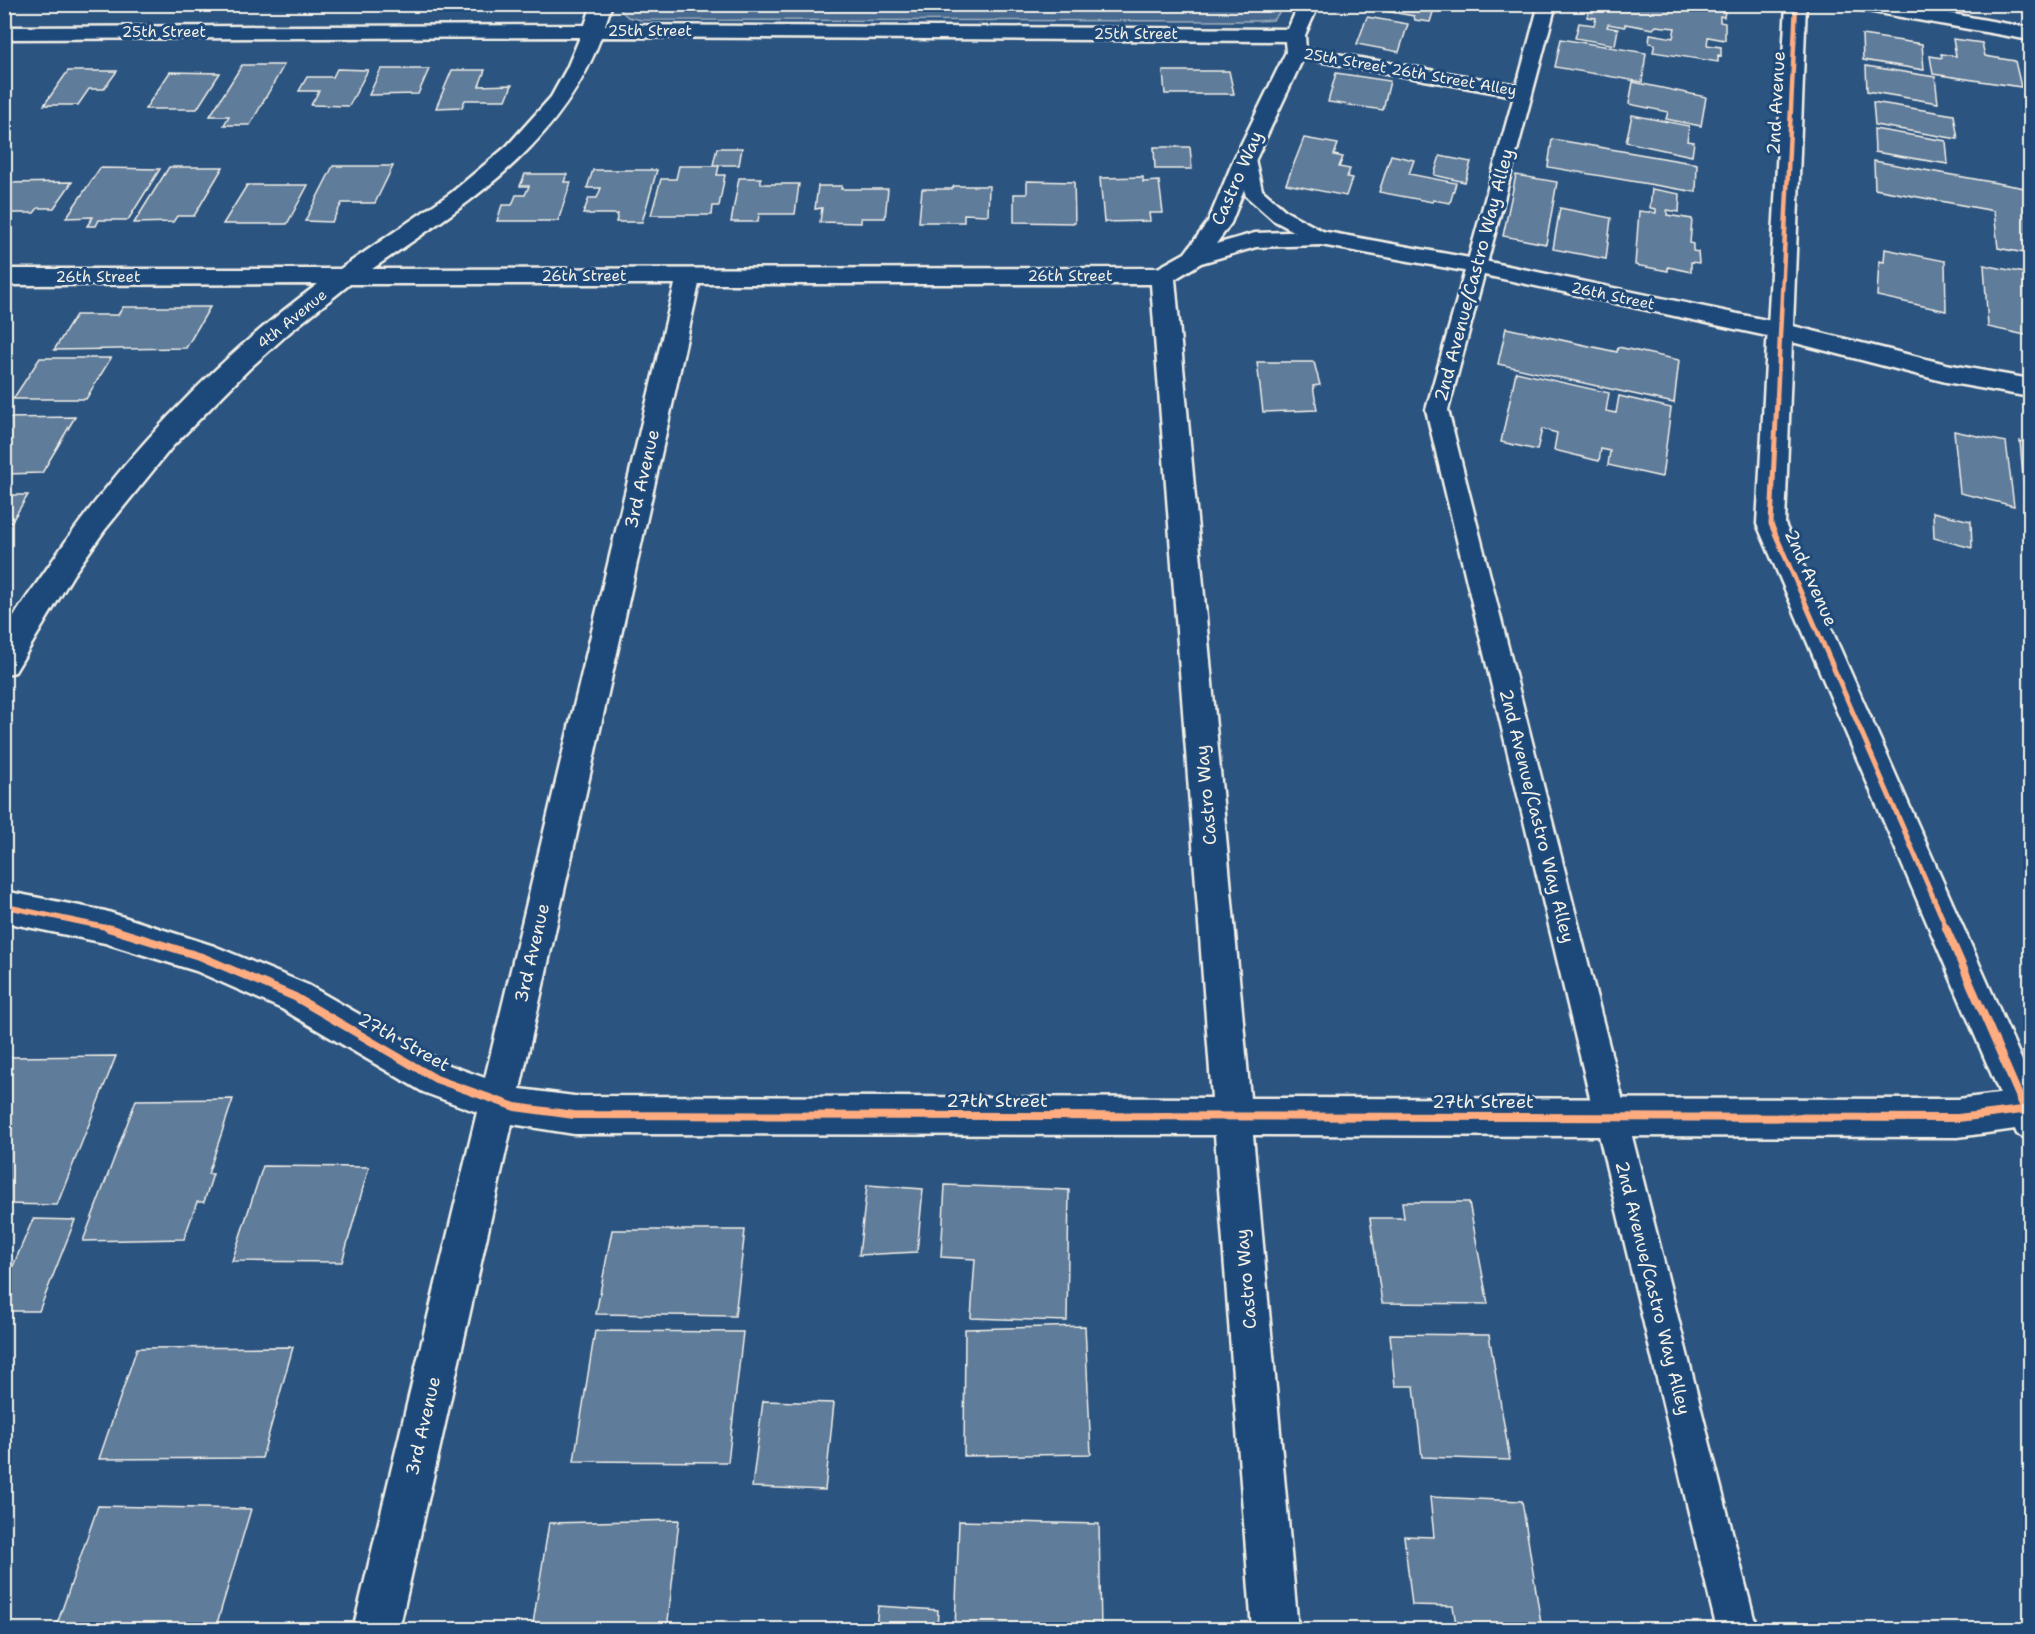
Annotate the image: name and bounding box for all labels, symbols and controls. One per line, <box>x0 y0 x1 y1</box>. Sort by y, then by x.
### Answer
street label: 25th Street <box>608 21 692 41</box>
street label: 25th Street <box>122 22 206 42</box>
street label: 25th Street <box>1094 24 1178 44</box>
street label: 25th Street 26th Street Alley <box>1302 43 1518 101</box>
street label: 2nd Avenue <box>1761 50 1791 156</box>
street label: Castro Way <box>1206 127 1268 229</box>
street label: 2nd Avenue/Castro Way Alley <box>1429 146 1519 404</box>
street label: 26th Street <box>542 266 626 286</box>
street label: 26th Street <box>1028 266 1112 286</box>
street label: 26th Street <box>56 267 140 287</box>
street label: 26th Street <box>1569 277 1657 315</box>
street label: 4th Avenue <box>253 285 331 353</box>
street label: 3rd Avenue <box>619 427 665 531</box>
street label: 2nd Avenue <box>1779 526 1843 630</box>
street label: 2nd Avenue/Castro Way Alley <box>1494 687 1580 945</box>
street label: Castro Way <box>1190 744 1222 846</box>
street label: 3rd Avenue <box>509 901 555 1005</box>
street label: 27th Street <box>354 1007 454 1077</box>
street label: 27th Street <box>946 1089 1048 1113</box>
street label: 27th Street <box>1432 1090 1534 1114</box>
street label: 2nd Avenue/Castro Way Alley <box>1610 1159 1696 1417</box>
street label: Castro Way <box>1230 1228 1262 1330</box>
street label: 3rd Avenue <box>400 1374 446 1478</box>

